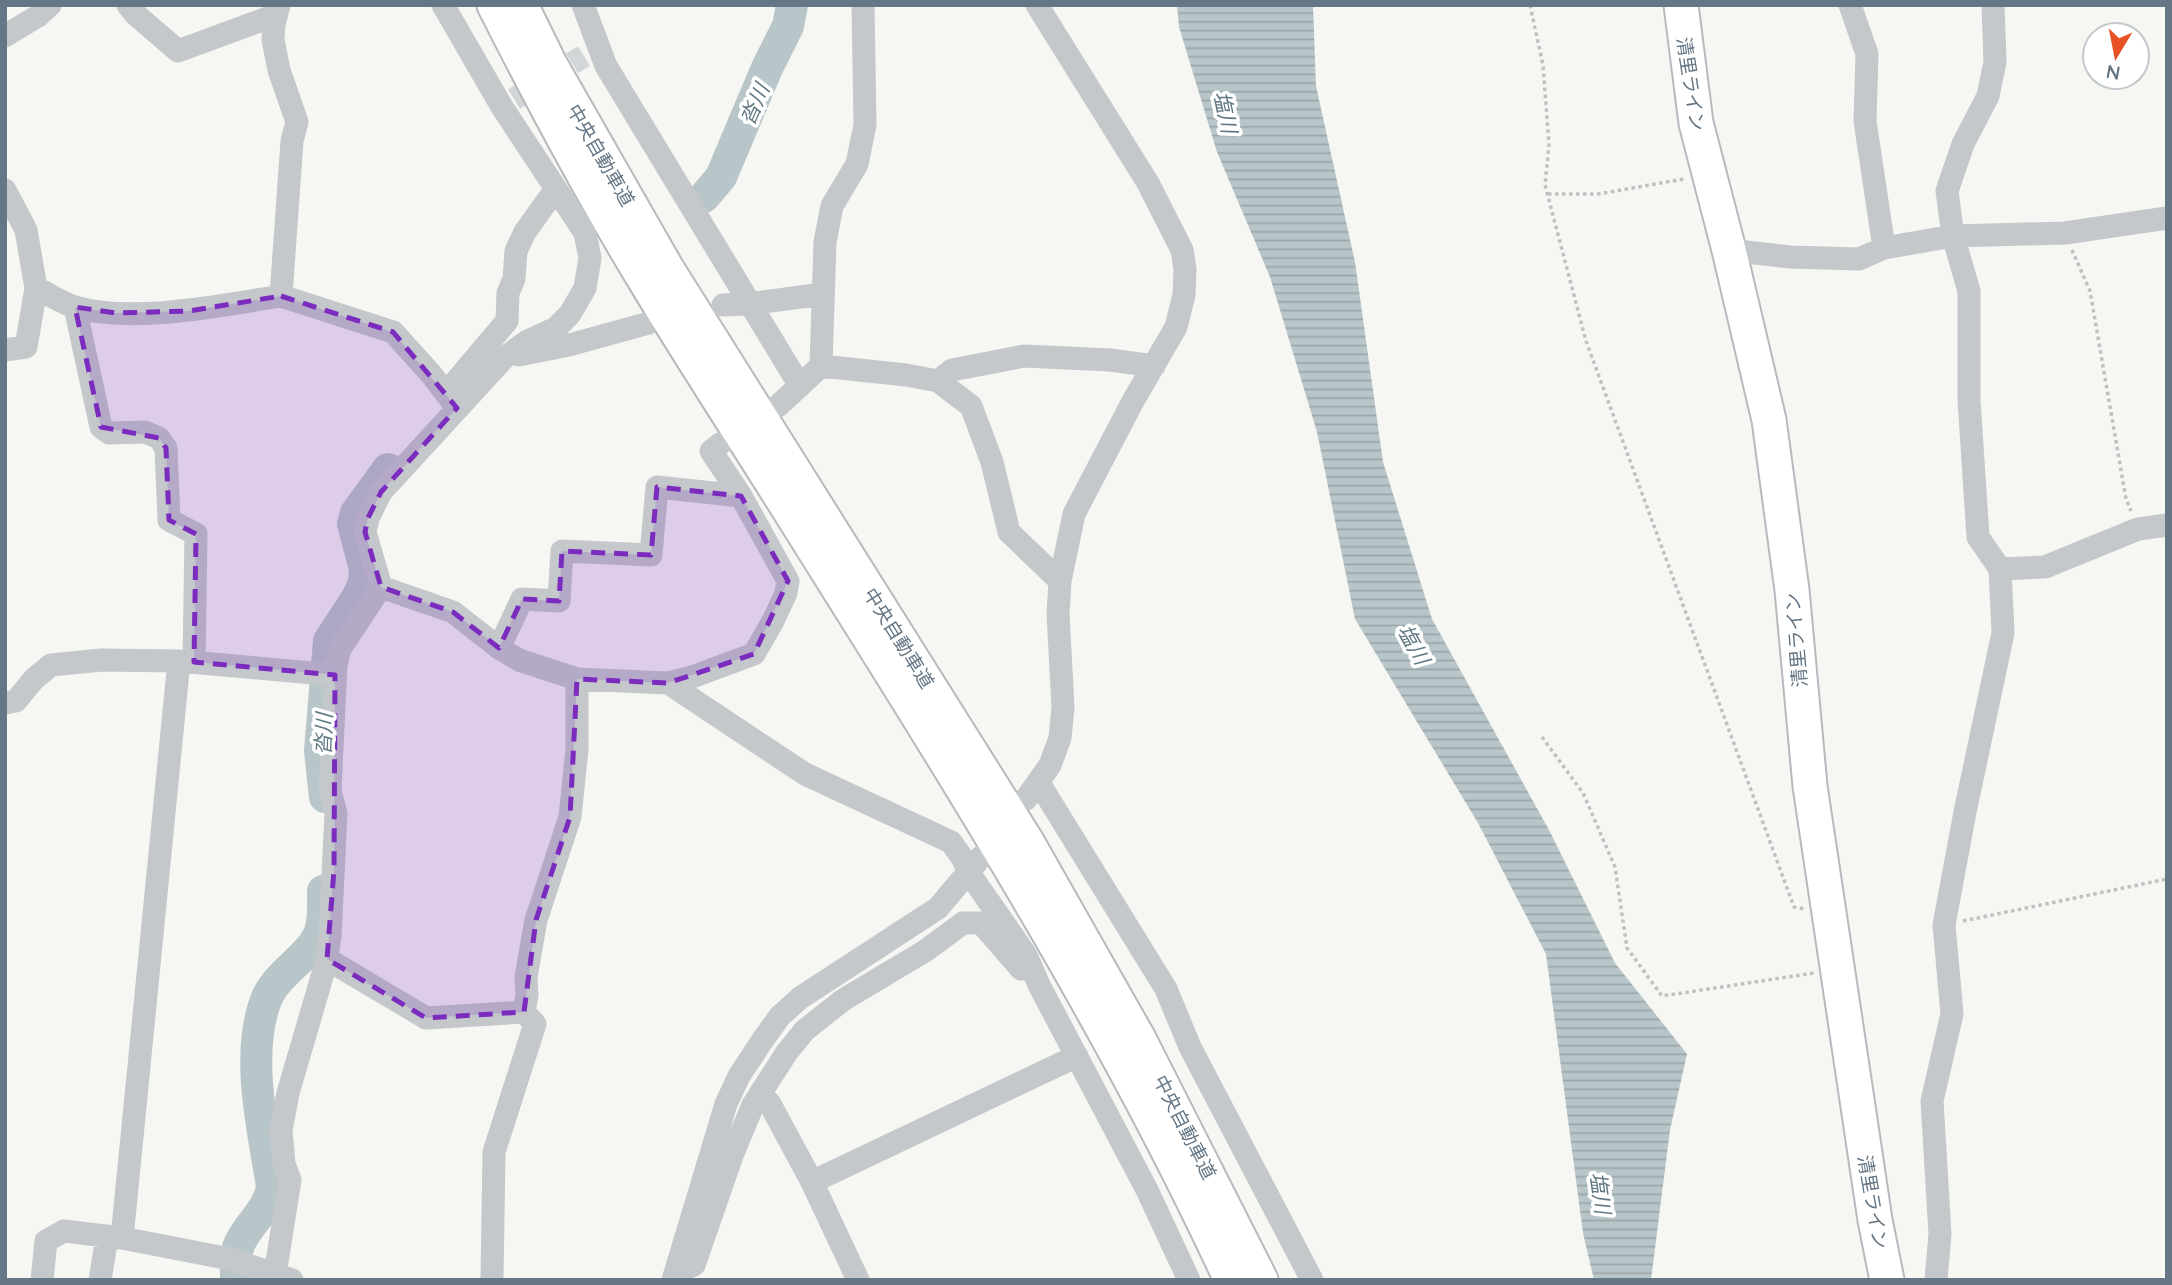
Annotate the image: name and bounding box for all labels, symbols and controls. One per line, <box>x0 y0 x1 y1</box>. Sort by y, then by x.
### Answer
north arrow <box>2081 21 2151 91</box>
street label: 清里ライン <box>1672 35 1710 133</box>
text: N <box>2104 60 2122 86</box>
water label: 沓川 <box>734 78 775 128</box>
water label: 塩川 <box>1209 89 1243 137</box>
street label: 中央自動車道 <box>562 100 640 210</box>
street label: 中央自動車道 <box>859 583 939 693</box>
street label: 清里ライン <box>1780 592 1812 688</box>
water label: 塩川 <box>1392 619 1437 670</box>
water label: 沓川 <box>309 711 337 755</box>
street label: 中央自動車道 <box>1148 1071 1222 1183</box>
street label: 清里ライン <box>1853 1153 1893 1251</box>
water label: 塩川 <box>1585 1170 1617 1218</box>

